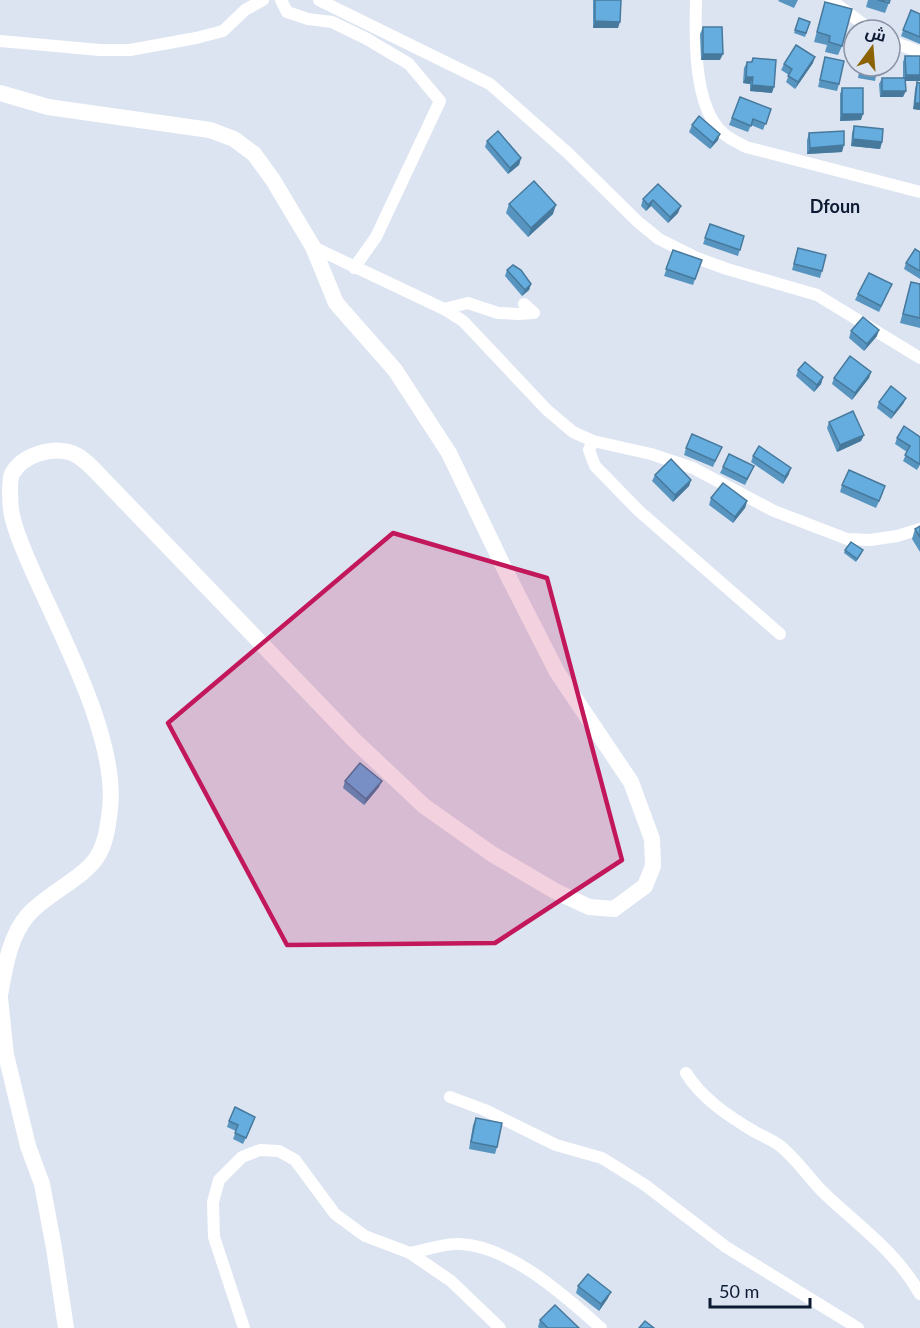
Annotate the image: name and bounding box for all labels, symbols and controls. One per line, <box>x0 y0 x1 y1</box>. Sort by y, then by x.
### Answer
north arrow <box>842 18 902 78</box>
text: ش <box>864 21 889 46</box>
district label: Dfoun <box>810 195 860 217</box>
scale bar <box>710 1271 810 1309</box>
text: 50 m <box>719 1280 759 1302</box>

